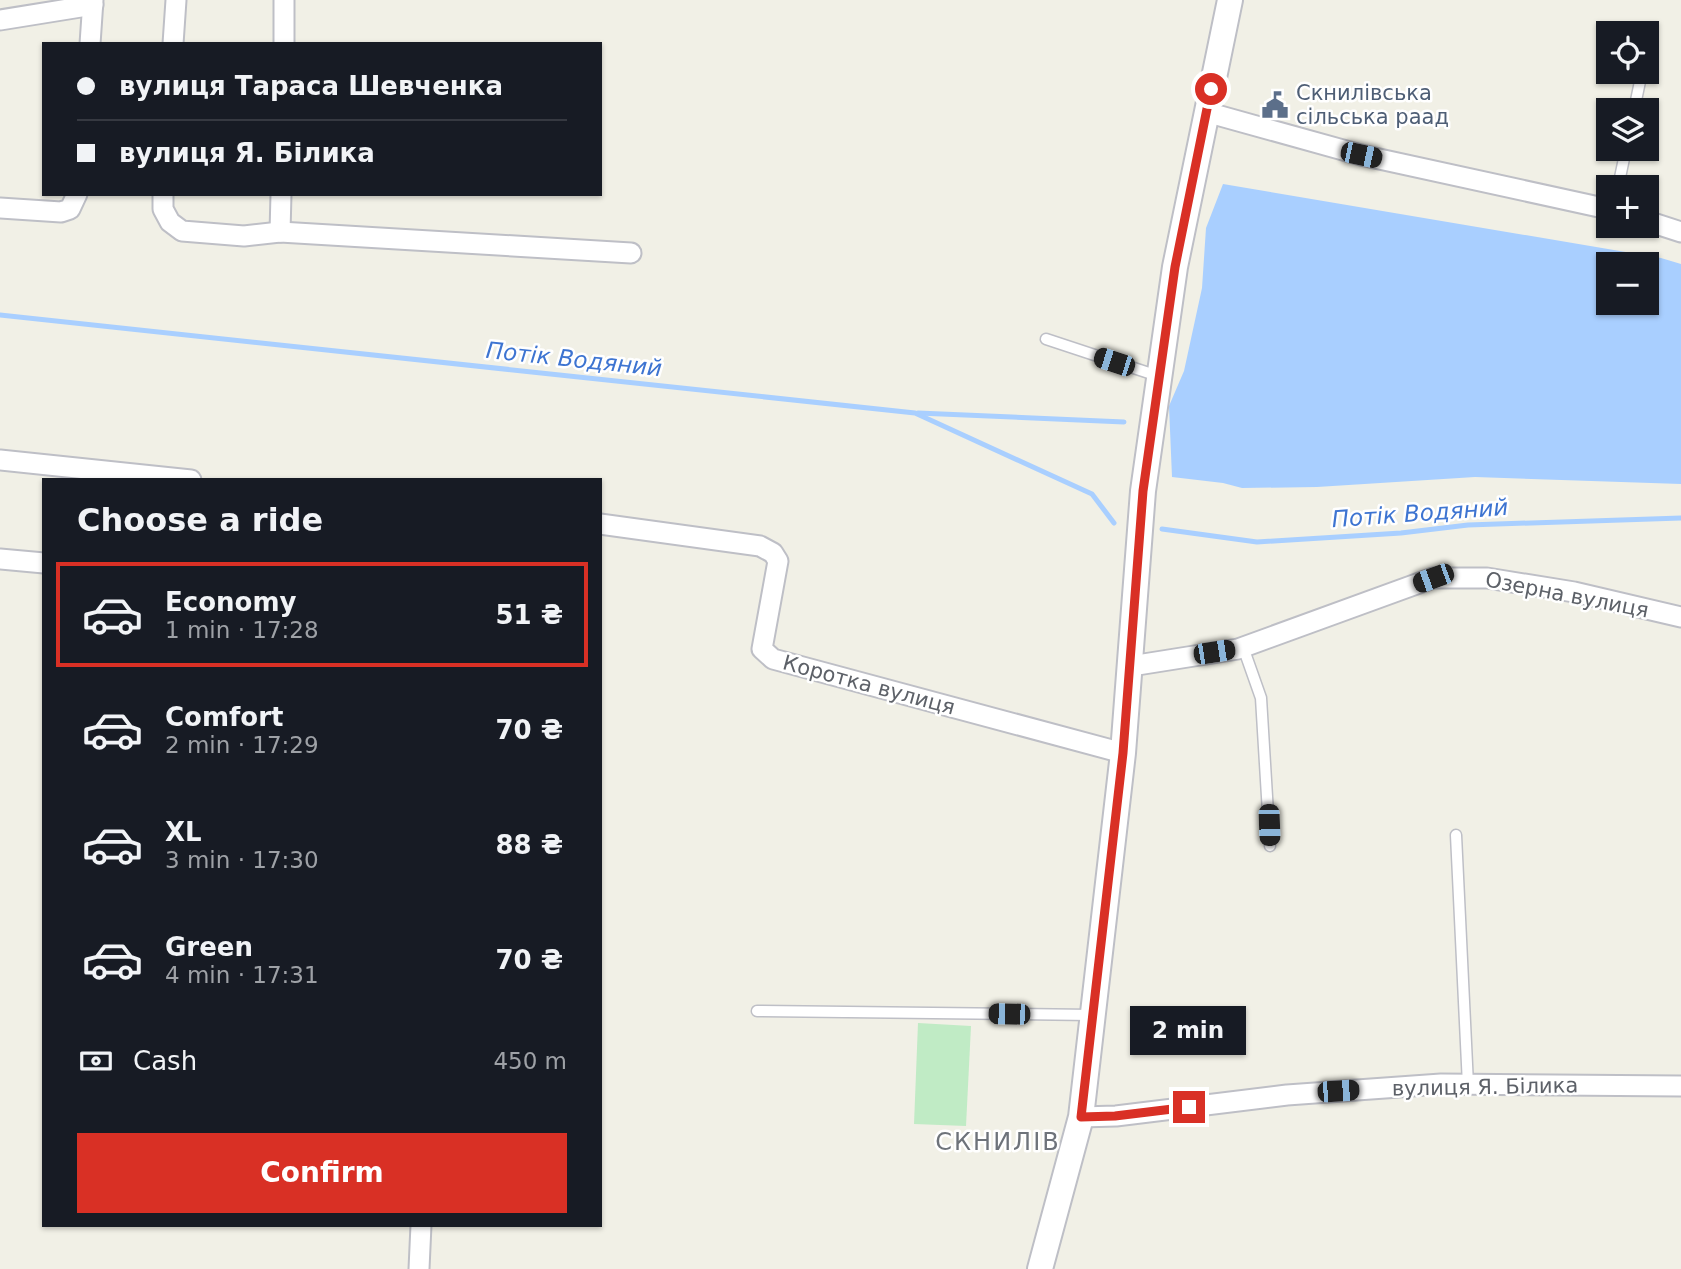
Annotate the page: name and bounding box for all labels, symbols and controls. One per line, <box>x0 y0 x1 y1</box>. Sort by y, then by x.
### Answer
map controls <box>1596 21 1659 315</box>
button: locate <box>1596 21 1659 84</box>
text: вулиця Тараса Шевченка <box>119 71 503 101</box>
route start <box>1195 73 1227 105</box>
place label: Скнилівська сільська раад <box>1296 81 1449 129</box>
public building icon: Скнилівська сільська раад <box>1260 90 1290 120</box>
button: layers <box>1596 98 1659 161</box>
text: вулиця Я. Білика <box>119 138 375 168</box>
car <box>1339 140 1384 170</box>
button: + <box>1596 175 1659 238</box>
button: − <box>1596 252 1659 315</box>
water label: Потік Водяний <box>485 337 663 381</box>
car <box>1091 346 1138 378</box>
water label: Потік Водяний <box>1331 494 1509 532</box>
text: Choose a ride <box>77 501 323 539</box>
car <box>1410 561 1457 595</box>
street label: Озерна вулиця <box>1483 567 1651 623</box>
icon: car <box>81 583 144 646</box>
text: Economy <box>165 587 296 617</box>
text: 51 ₴ <box>495 600 563 630</box>
text: 1 min · 17:28 <box>165 617 319 643</box>
car <box>1192 638 1237 666</box>
street label: Коротка вулиця <box>780 650 958 720</box>
icon: car <box>81 698 144 761</box>
text: Comfort <box>165 702 283 732</box>
text: 70 ₴ <box>495 715 563 745</box>
text: 2 min · 17:29 <box>165 732 319 758</box>
car <box>1258 804 1281 846</box>
icon: car <box>81 813 144 876</box>
text: XL <box>165 817 202 847</box>
text: 88 ₴ <box>495 830 563 860</box>
text: 3 min · 17:30 <box>165 847 319 873</box>
icon: car <box>81 928 144 991</box>
text: Green <box>165 932 253 962</box>
text: 70 ₴ <box>495 945 563 975</box>
text: 4 min · 17:31 <box>165 962 319 988</box>
car <box>988 1003 1031 1025</box>
callout: 2 min <box>1131 1006 1247 1054</box>
text: 2 min <box>1152 1017 1224 1043</box>
icon: cash <box>77 1042 115 1080</box>
text: Cash <box>133 1046 197 1076</box>
text: 450 m <box>493 1048 567 1074</box>
street label: вулиця Я. Білика <box>1392 1073 1578 1101</box>
car <box>1317 1079 1360 1103</box>
route end <box>1173 1091 1205 1123</box>
district label: СКНИЛІВ <box>935 1128 1061 1156</box>
button: Confirm <box>77 1133 567 1213</box>

